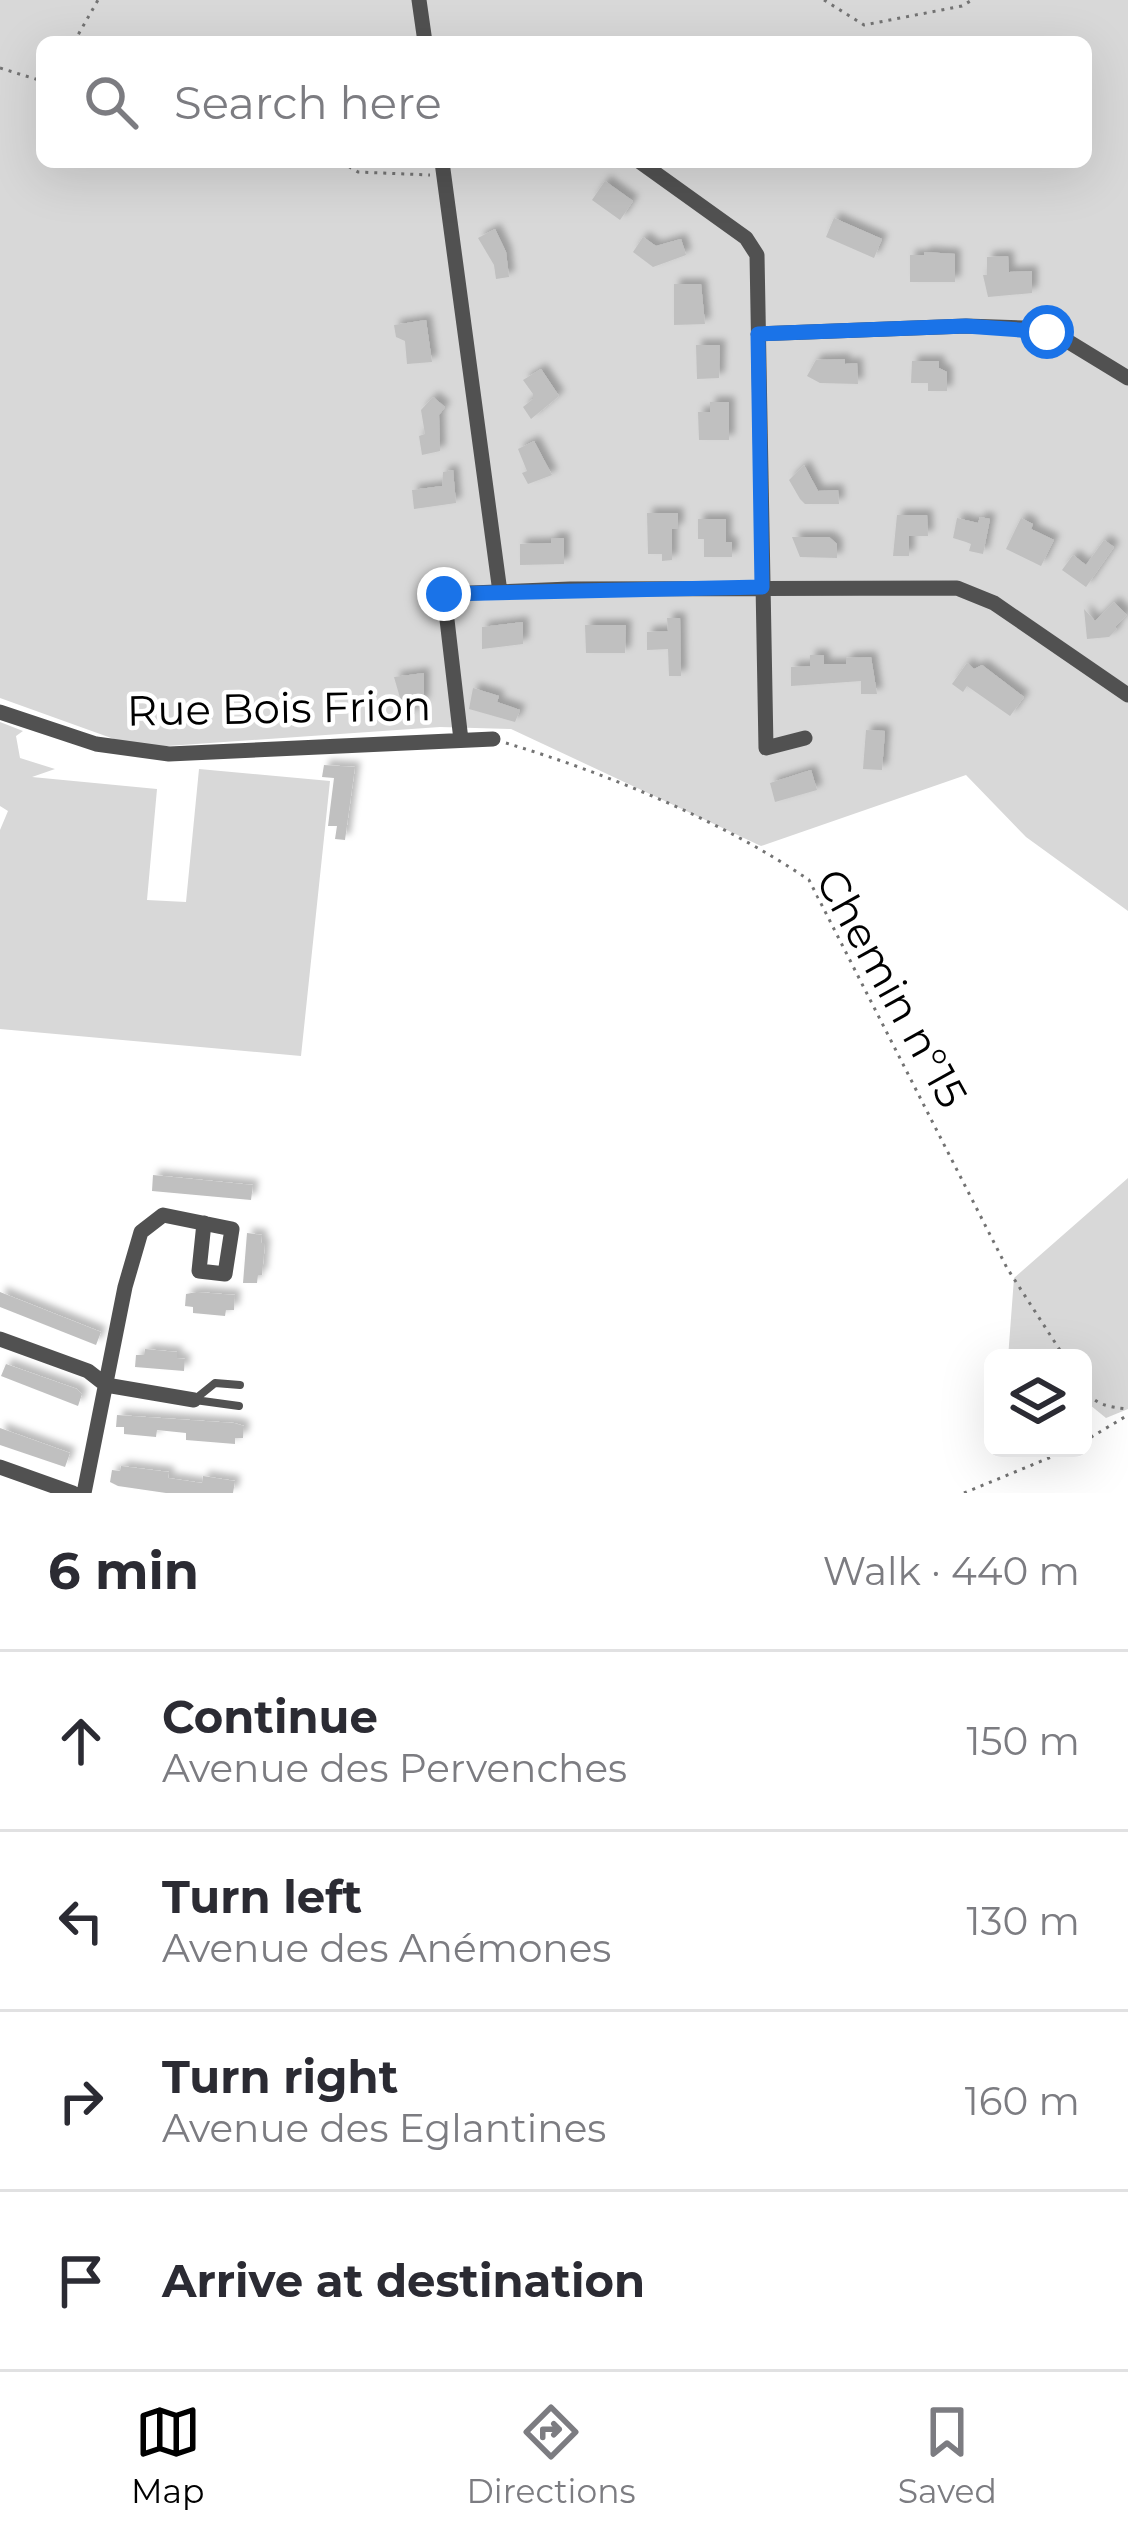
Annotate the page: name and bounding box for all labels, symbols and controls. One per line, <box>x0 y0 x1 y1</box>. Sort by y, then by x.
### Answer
search box <box>36 36 1092 168</box>
icon: search <box>78 69 144 135</box>
text: Search here <box>174 75 442 130</box>
route start <box>1020 305 1074 359</box>
route end <box>417 567 471 621</box>
street label: Rue Bois Frion <box>126 679 432 737</box>
street label: Chemin n°15 <box>805 860 979 1116</box>
map controls <box>984 1349 1092 1457</box>
button: layers <box>984 1349 1092 1457</box>
text: 6 min <box>48 1540 199 1602</box>
text: Walk · 440 m <box>823 1547 1080 1595</box>
text: Continue <box>162 1689 378 1744</box>
icon: ahead <box>48 1708 114 1774</box>
text: 150 m <box>966 1717 1080 1765</box>
text: Avenue des Pervenches <box>162 1744 627 1792</box>
text: Turn left <box>162 1869 362 1924</box>
icon: left <box>48 1888 114 1954</box>
text: 130 m <box>967 1897 1080 1945</box>
text: Avenue des Anémones <box>162 1924 611 1972</box>
text: Turn right <box>162 2049 398 2104</box>
icon: right <box>48 2068 114 2134</box>
text: 160 m <box>965 2077 1080 2125</box>
text: Avenue des Eglantines <box>162 2104 606 2152</box>
icon: arrive <box>48 2248 114 2314</box>
text: Arrive at destination <box>162 2253 645 2308</box>
tab: Map <box>131 2399 204 2511</box>
tab: Directions <box>467 2399 636 2511</box>
tab: Saved <box>898 2399 997 2511</box>

